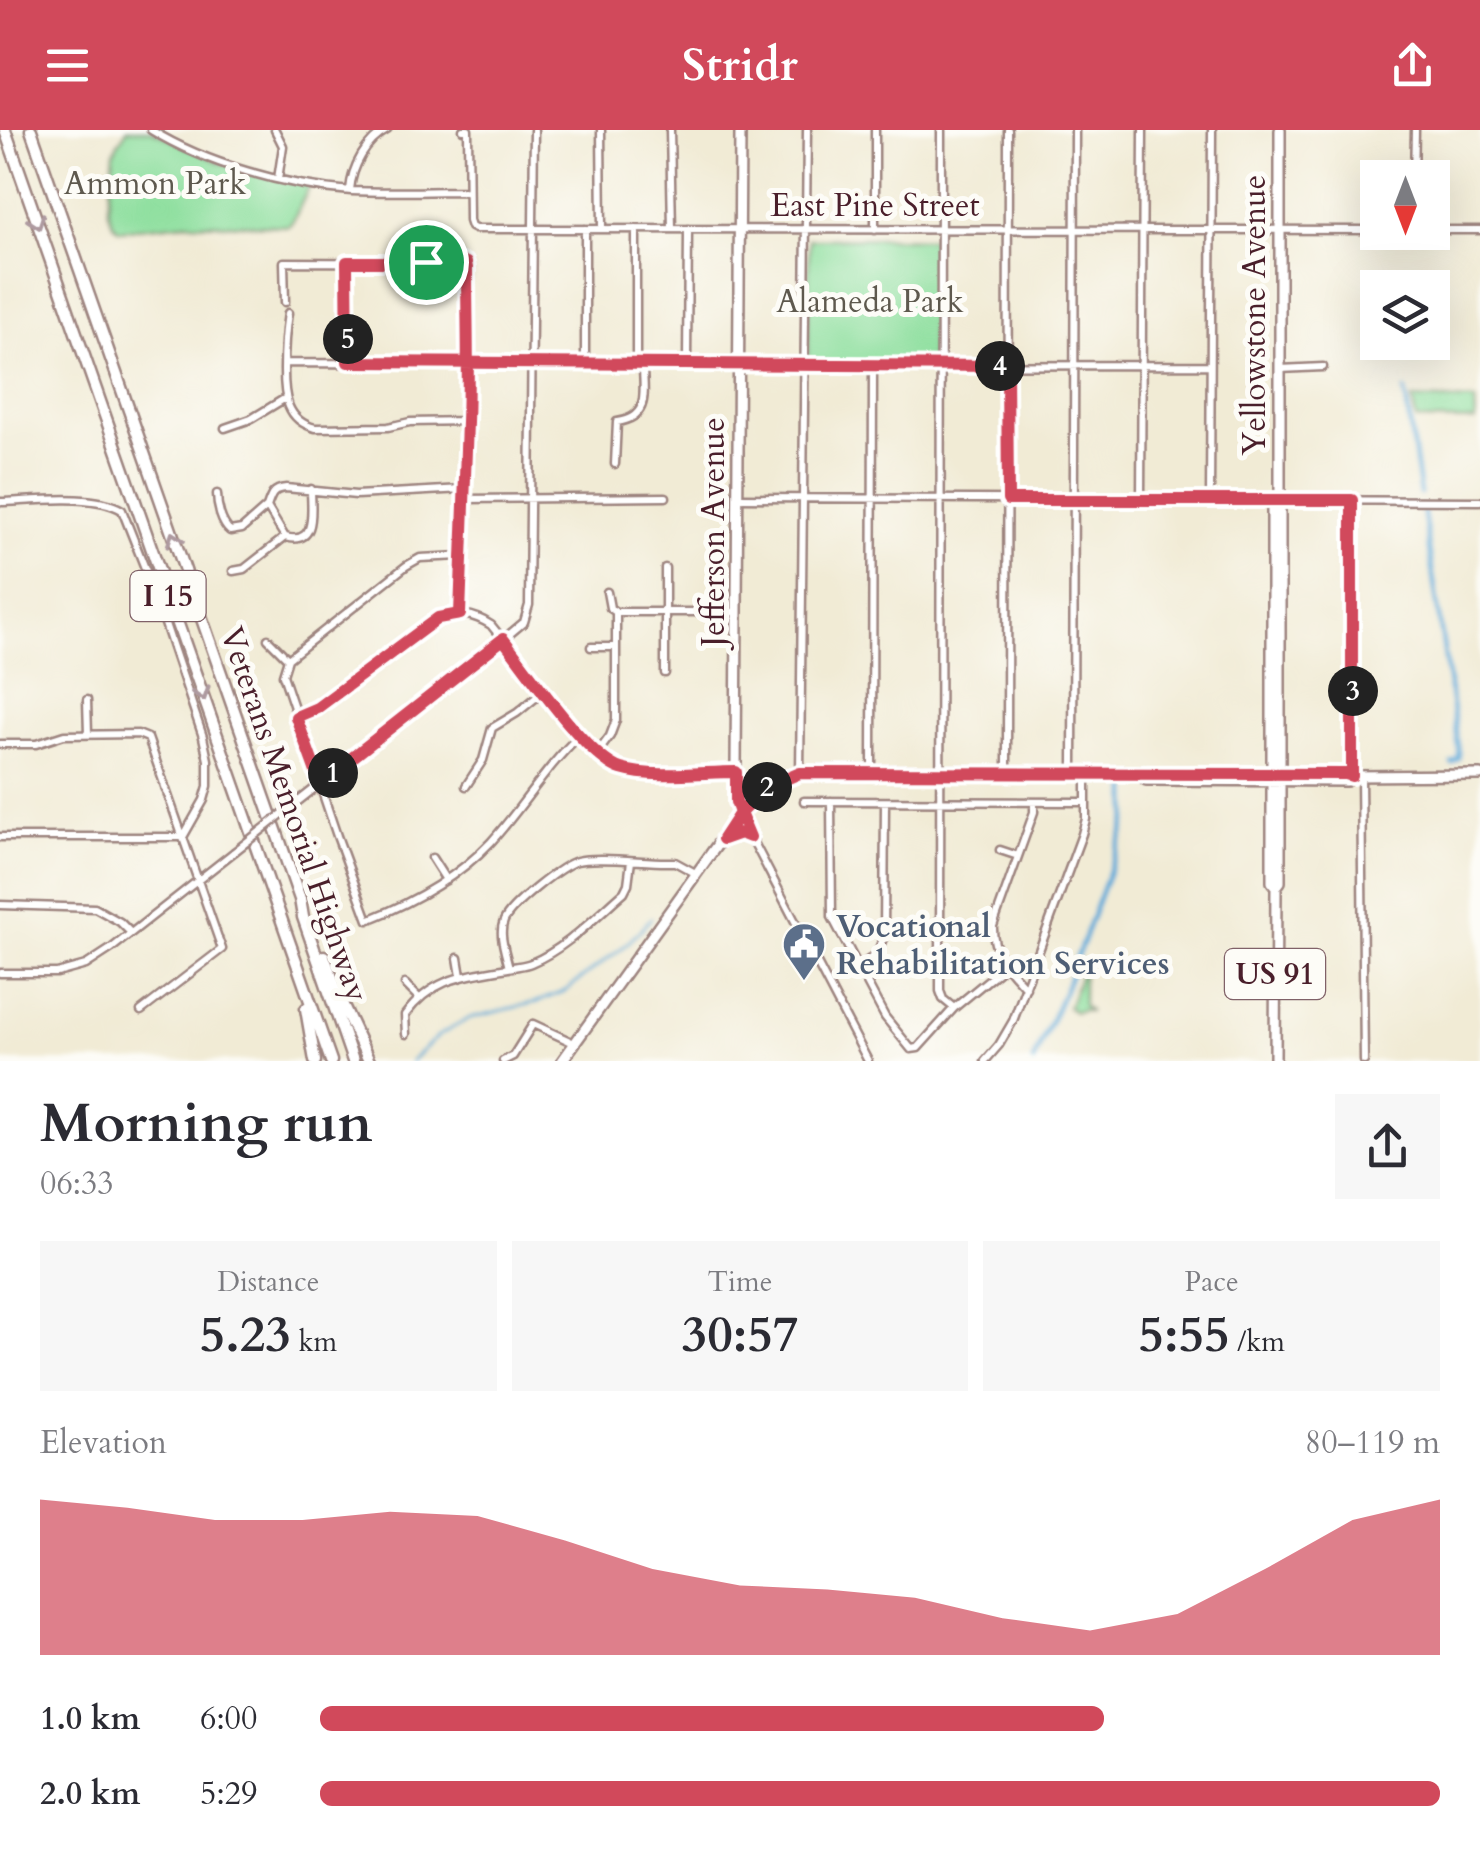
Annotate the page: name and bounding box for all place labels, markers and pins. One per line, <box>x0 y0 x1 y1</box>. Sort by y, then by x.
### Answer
pin <box>384 220 469 305</box>
pin: 5 <box>323 314 373 364</box>
pin: 4 <box>975 341 1025 391</box>
pin: 3 <box>1328 666 1378 716</box>
pin: 1 <box>308 748 358 798</box>
pin: 2 <box>742 762 792 812</box>
place label: Vocational Rehabilitation Services <box>836 905 1170 986</box>
public building icon: Vocational Rehabilitation Services <box>781 921 827 982</box>

